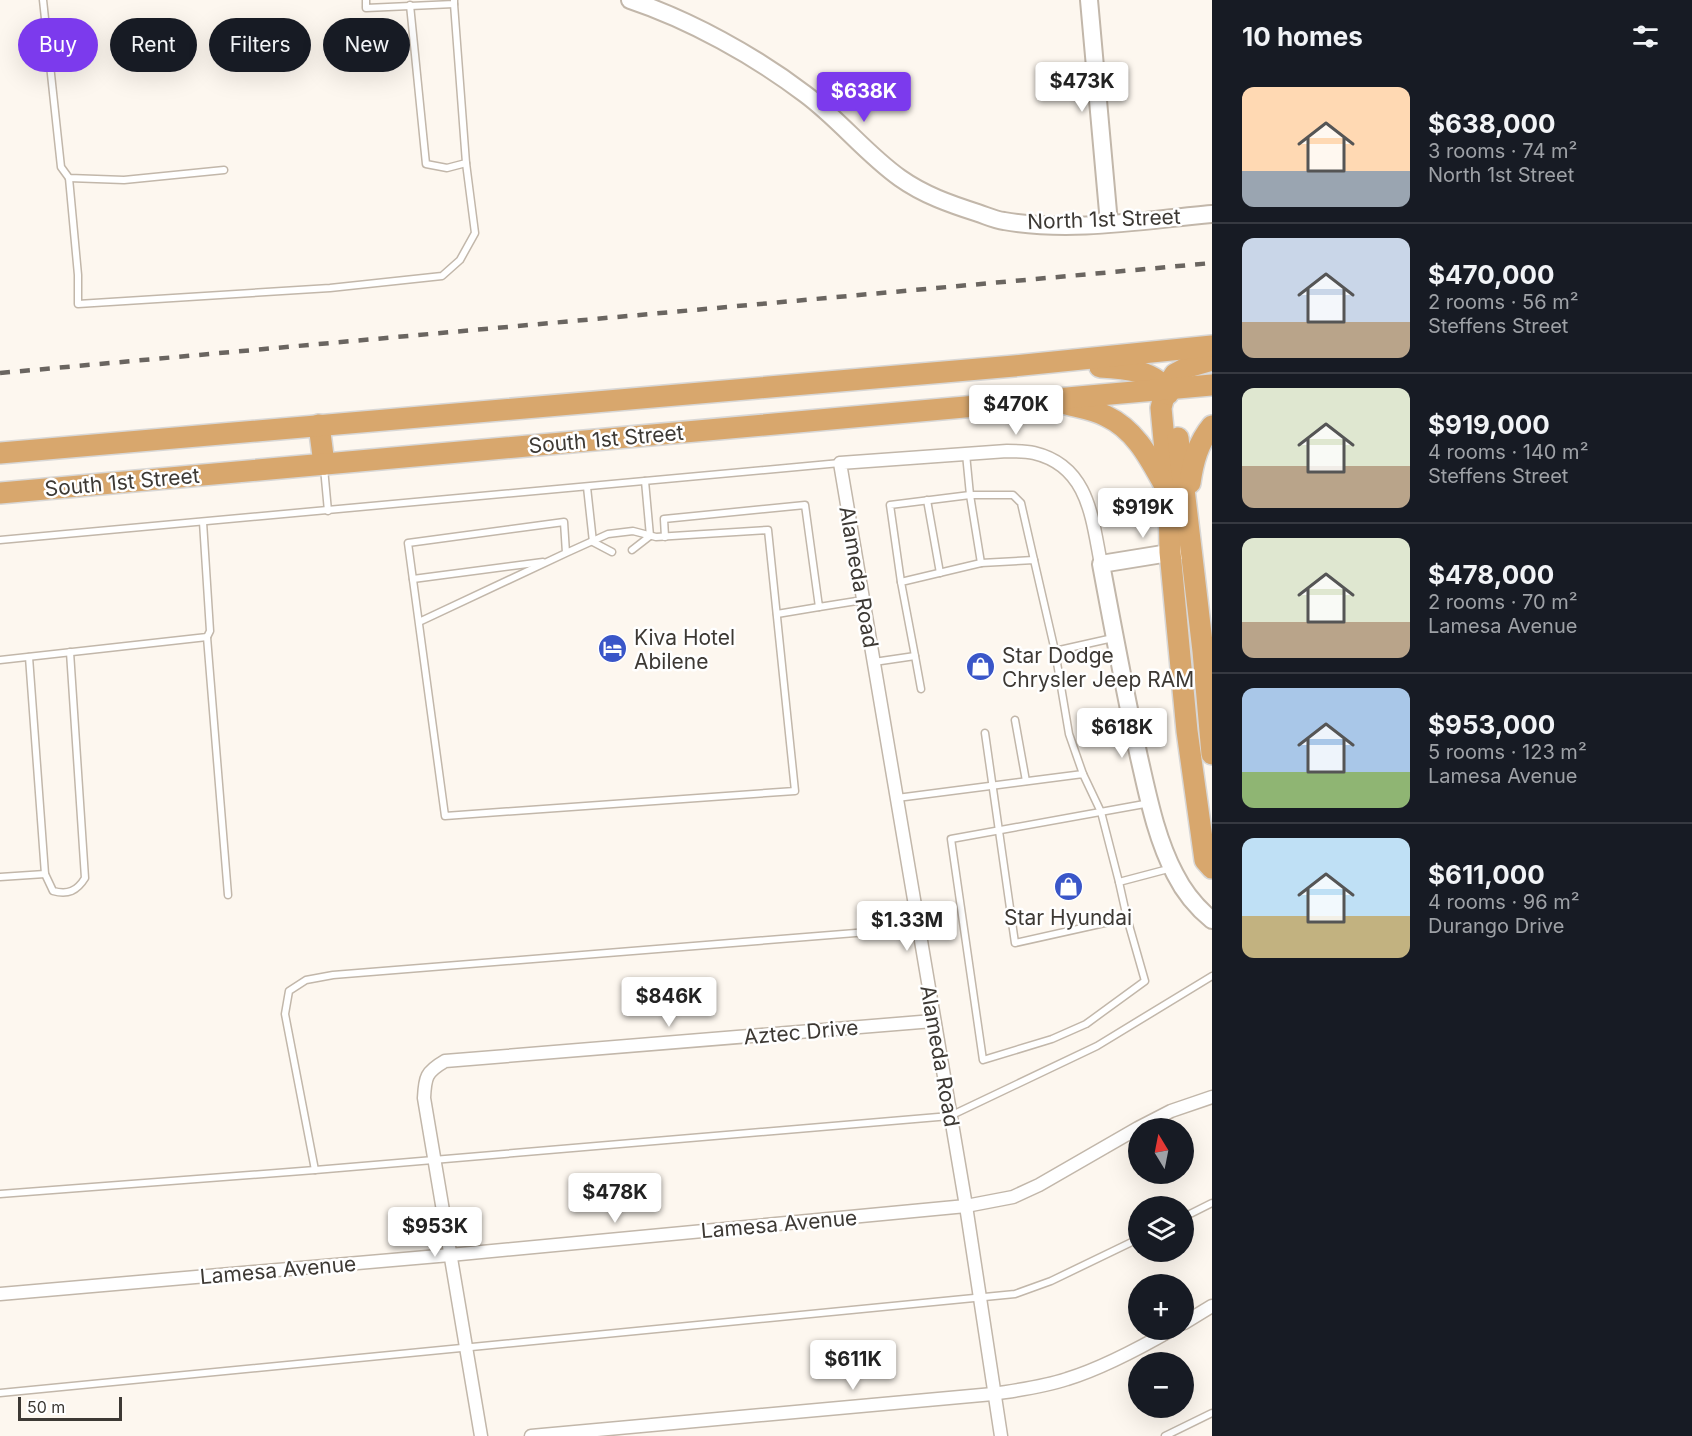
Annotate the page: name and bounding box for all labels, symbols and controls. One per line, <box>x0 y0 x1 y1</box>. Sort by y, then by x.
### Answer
chip: Buy <box>18 18 98 72</box>
chip: Rent <box>110 18 197 72</box>
chip: Filters <box>209 18 311 72</box>
chip: New <box>323 18 410 72</box>
icon: filters <box>1629 20 1662 53</box>
text: 10 homes <box>1242 21 1363 52</box>
pin: $473K <box>1040 62 1124 113</box>
text: $473K <box>1049 69 1115 93</box>
pin: $638K <box>822 72 906 123</box>
text: $638K <box>831 79 897 103</box>
text: $638,000 <box>1428 108 1556 139</box>
icon: home <box>1290 111 1362 183</box>
text: 3 rooms · 74 m² <box>1428 139 1577 163</box>
text: North 1st Street <box>1428 163 1574 187</box>
street label: North 1st Street <box>1027 204 1181 234</box>
text: $470,000 <box>1428 259 1555 290</box>
icon: home <box>1290 262 1362 334</box>
text: 2 rooms · 56 m² <box>1428 290 1579 314</box>
text: Steffens Street <box>1428 314 1568 338</box>
pin: $470K <box>974 385 1058 436</box>
text: $470K <box>983 392 1049 416</box>
text: $919,000 <box>1428 409 1550 440</box>
icon: home <box>1290 412 1362 484</box>
street label: South 1st Street <box>528 420 685 458</box>
text: 4 rooms · 140 m² <box>1428 440 1588 464</box>
street label: South 1st Street <box>44 463 201 501</box>
text: Steffens Street <box>1428 464 1568 488</box>
pin: $919K <box>1101 488 1185 539</box>
text: $919K <box>1112 495 1174 519</box>
street label: Alameda Road <box>834 504 884 650</box>
text: $478,000 <box>1428 559 1554 590</box>
icon: home <box>1290 562 1362 634</box>
text: 2 rooms · 70 m² <box>1428 590 1578 614</box>
text: Lamesa Avenue <box>1428 614 1577 638</box>
place label: Kiva Hotel Abilene <box>634 625 735 674</box>
hotel icon: Kiva Hotel Abilene <box>597 633 629 665</box>
place label: Star Dodge Chrysler Jeep RAM <box>1002 643 1194 692</box>
shop icon: Star Dodge Chrysler Jeep RAM <box>965 651 997 683</box>
pin: $618K <box>1080 708 1164 759</box>
text: $953,000 <box>1428 709 1555 740</box>
icon: home <box>1290 712 1362 784</box>
text: $618K <box>1091 715 1153 739</box>
text: 5 rooms · 123 m² <box>1428 740 1587 764</box>
text: Lamesa Avenue <box>1428 764 1577 788</box>
text: $611,000 <box>1428 859 1545 890</box>
icon: home <box>1290 862 1362 934</box>
shop icon: Star Hyundai <box>1052 870 1084 902</box>
text: 4 rooms · 96 m² <box>1428 890 1580 914</box>
pin: $1.33M <box>858 901 956 952</box>
place label: Star Hyundai <box>1004 905 1132 930</box>
text: $1.33M <box>871 908 943 932</box>
text: Durango Drive <box>1428 914 1564 938</box>
pin: $846K <box>627 977 711 1028</box>
street label: Alameda Road <box>915 983 965 1129</box>
text: $846K <box>635 984 703 1008</box>
street label: Aztec Drive <box>743 1015 859 1049</box>
north arrow <box>1128 1118 1194 1184</box>
map controls <box>1128 1118 1194 1418</box>
pin: $478K <box>573 1173 657 1224</box>
text: $478K <box>582 1180 648 1204</box>
button: layers <box>1128 1196 1194 1262</box>
street label: Lamesa Avenue <box>700 1205 858 1243</box>
pin: $953K <box>393 1207 477 1258</box>
text: $953K <box>402 1214 468 1238</box>
street label: Lamesa Avenue <box>199 1251 357 1289</box>
button: + <box>1128 1274 1194 1340</box>
pin: $611K <box>811 1340 895 1391</box>
text: $611K <box>824 1347 882 1371</box>
button: − <box>1128 1352 1194 1418</box>
scale bar <box>18 1394 122 1422</box>
text: 50 m <box>27 1397 65 1417</box>

